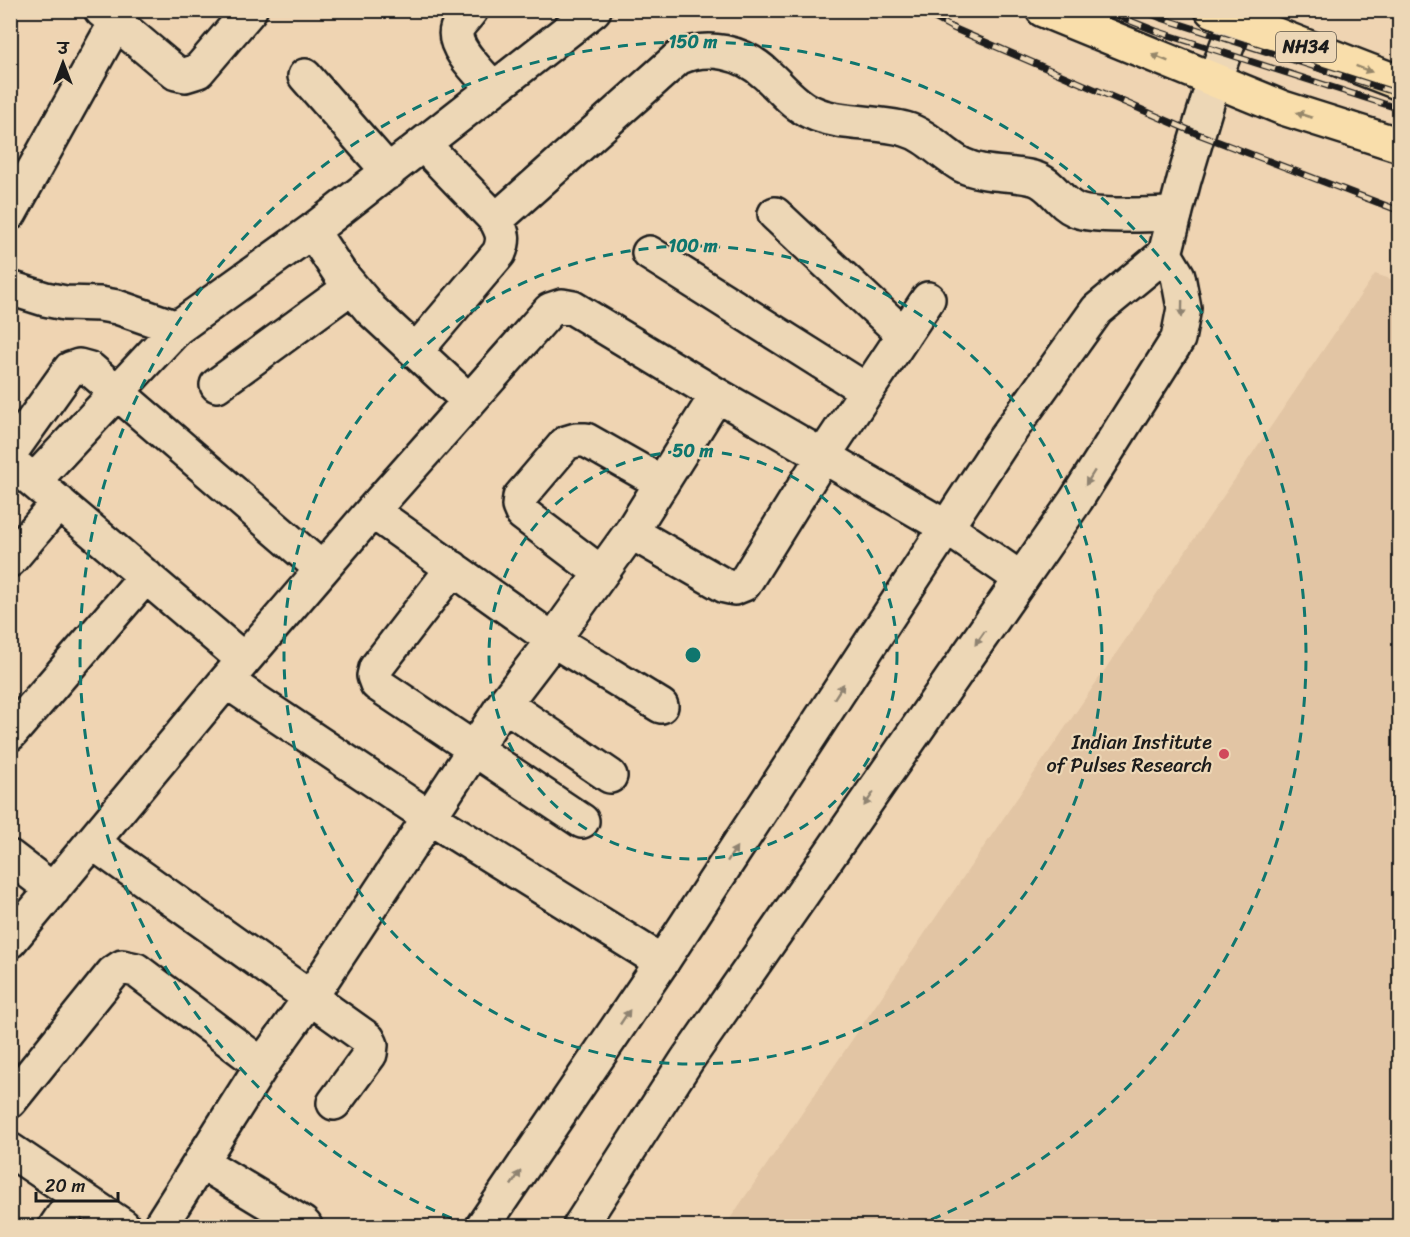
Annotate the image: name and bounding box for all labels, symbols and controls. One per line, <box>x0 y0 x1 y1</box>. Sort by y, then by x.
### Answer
text: 150 m <box>669 26 717 58</box>
road number: NH34 <box>1276 32 1336 62</box>
north arrow <box>33 33 93 93</box>
text: उ <box>56 34 70 63</box>
one-way arrow <box>1150 53 1168 63</box>
one-way arrow <box>1355 65 1373 75</box>
one-way arrow <box>1295 109 1313 119</box>
text: 100 m <box>669 230 718 262</box>
one-way arrow <box>1177 299 1187 318</box>
text: 50 m <box>673 435 714 467</box>
one-way arrow <box>1085 470 1096 486</box>
one-way arrow <box>974 630 986 646</box>
centre of rings <box>683 645 703 665</box>
one-way arrow <box>833 683 844 699</box>
place label: Indian Institute of Pulses Research <box>1046 725 1212 783</box>
marker: Indian Institute of Pulses Research <box>1217 747 1231 761</box>
one-way arrow <box>863 790 875 806</box>
one-way arrow <box>727 846 738 862</box>
one-way arrow <box>619 1009 631 1025</box>
scale bar <box>36 1165 118 1203</box>
text: 20 m <box>45 1170 85 1202</box>
one-way arrow <box>510 1170 521 1186</box>

